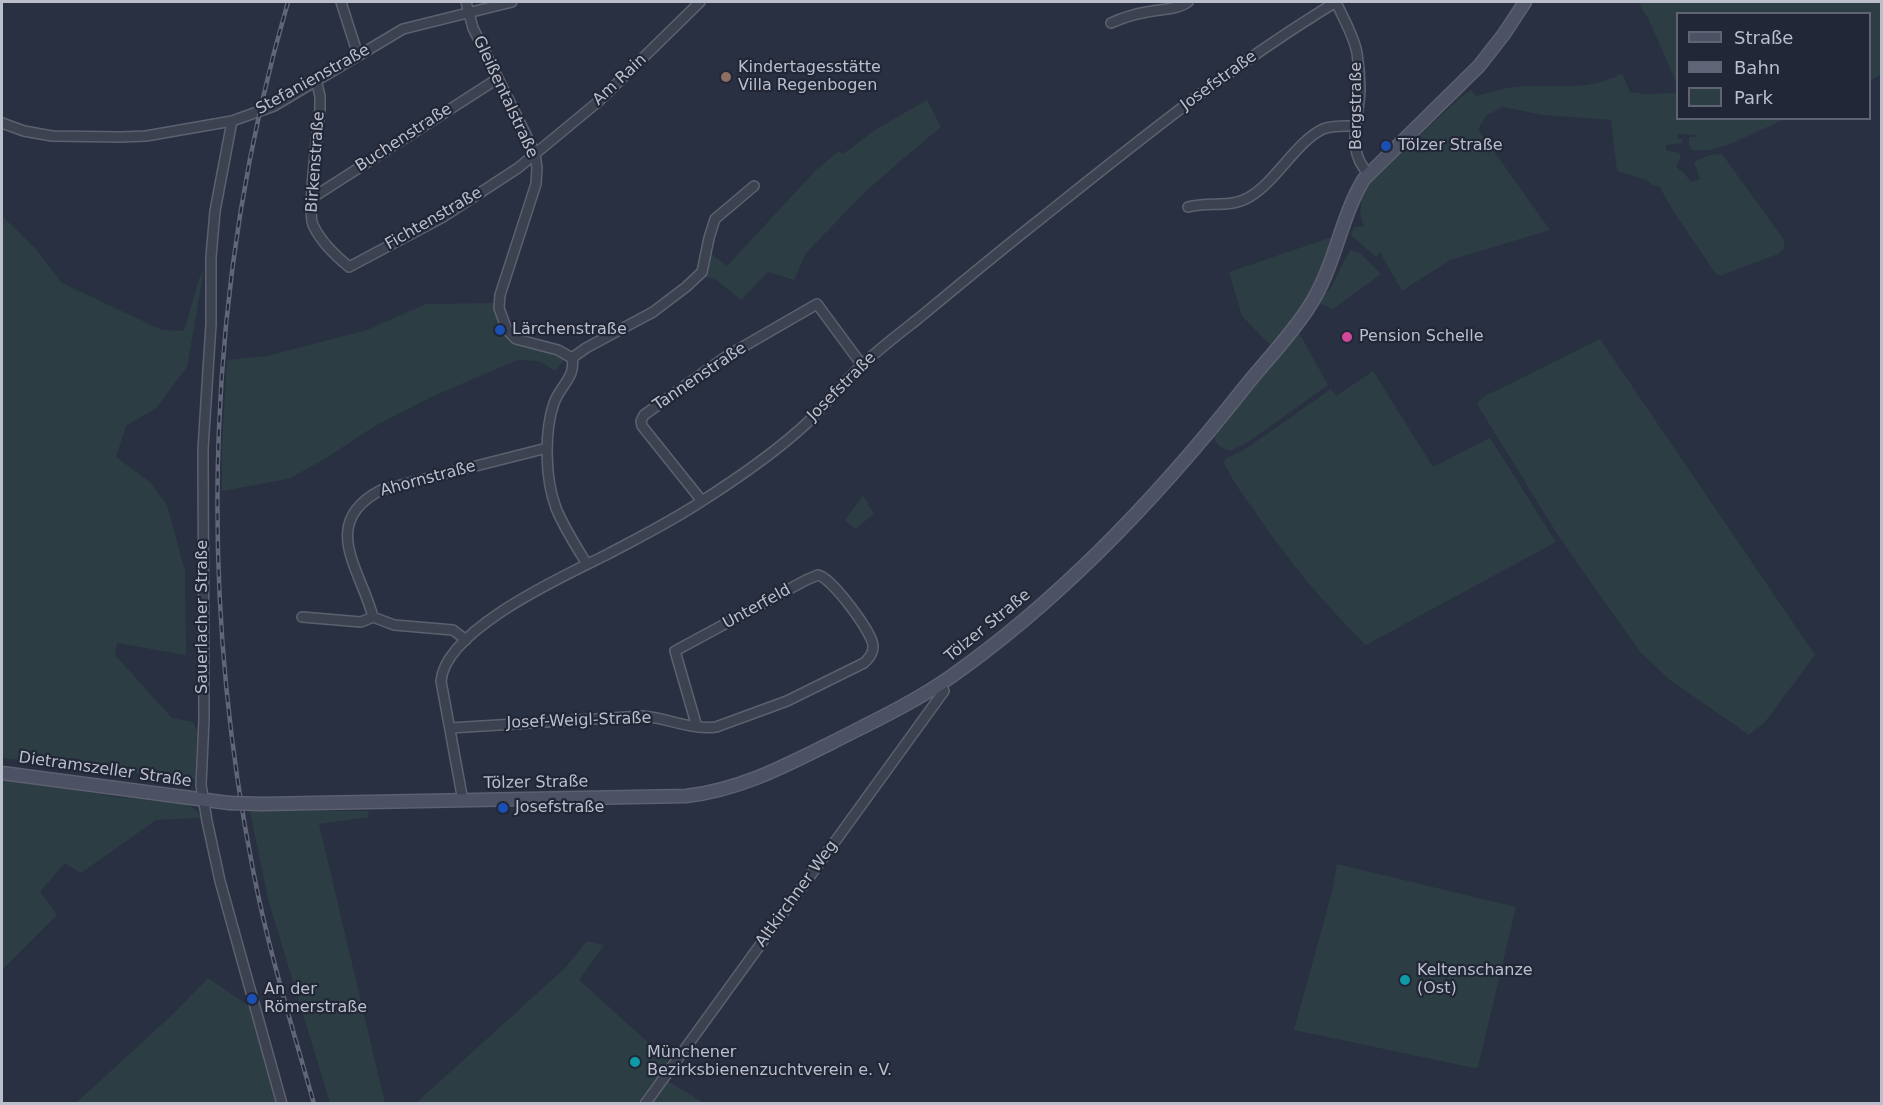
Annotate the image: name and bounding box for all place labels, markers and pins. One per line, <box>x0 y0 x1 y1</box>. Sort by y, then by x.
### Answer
place label: Kindertagesstätte Villa Regenbogen <box>738 58 881 96</box>
marker: Kindertagesstätte Villa Regenbogen <box>719 70 733 84</box>
place label: Tölzer Straße <box>1398 136 1503 156</box>
marker: Tölzer Straße <box>1379 139 1393 153</box>
place label: Lärchenstraße <box>512 320 627 340</box>
marker: Lärchenstraße <box>493 323 507 337</box>
place label: Pension Schelle <box>1359 327 1484 347</box>
marker: Pension Schelle <box>1340 330 1354 344</box>
place label: Josefstraße <box>515 798 604 818</box>
marker: Josefstraße <box>496 801 510 815</box>
place label: Keltenschanze (Ost) <box>1417 961 1533 999</box>
marker: Keltenschanze (Ost) <box>1398 973 1412 987</box>
place label: An der Römerstraße <box>264 980 367 1018</box>
marker: An der Römerstraße <box>245 992 259 1006</box>
place label: Münchener Bezirksbienenzuchtverein e. V. <box>647 1043 892 1081</box>
marker: Münchener Bezirksbienenzuchtverein e. V. <box>628 1055 642 1069</box>

